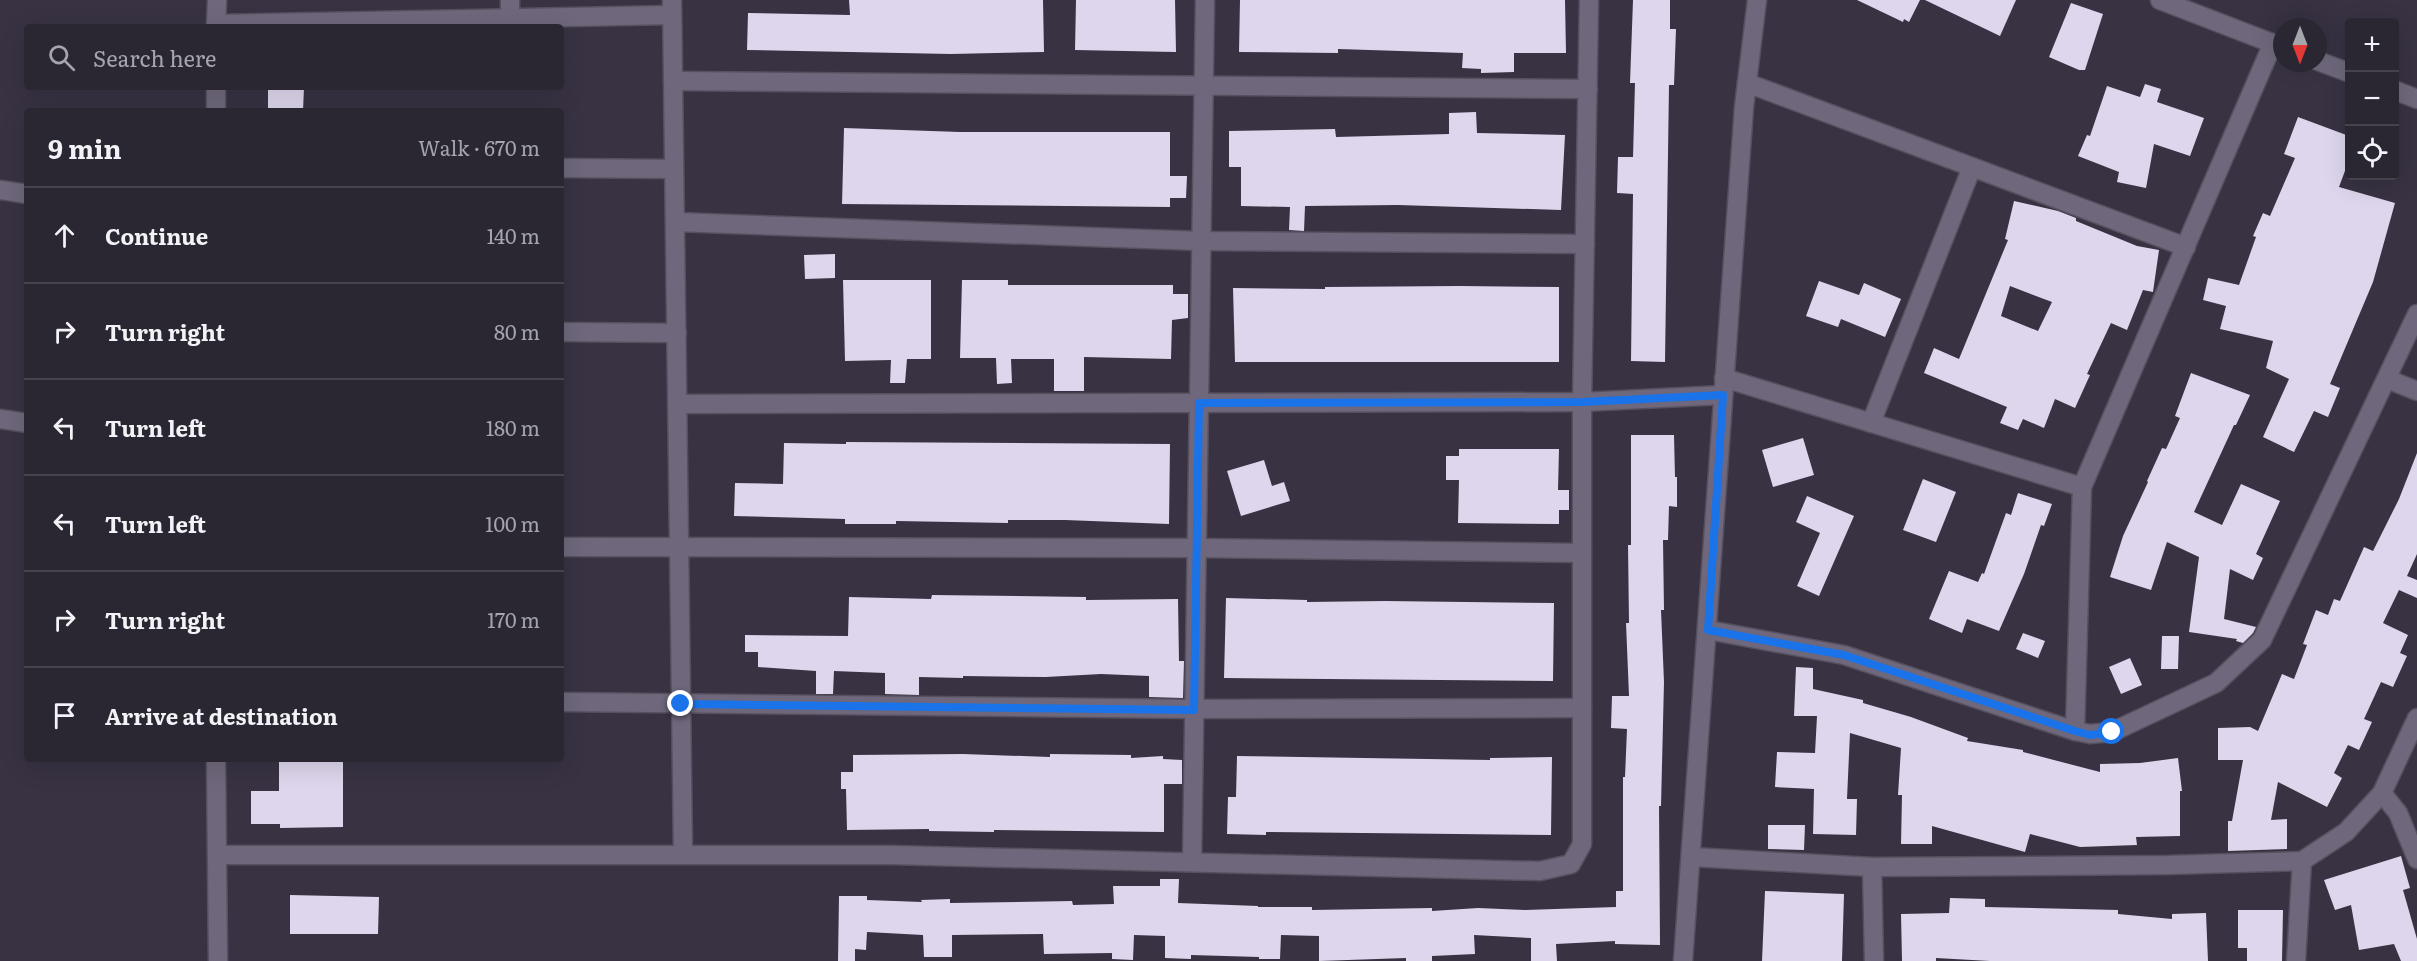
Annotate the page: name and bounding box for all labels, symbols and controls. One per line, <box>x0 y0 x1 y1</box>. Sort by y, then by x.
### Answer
north arrow <box>2273 18 2327 72</box>
map controls <box>2345 18 2399 180</box>
button: + <box>2345 18 2399 72</box>
search box <box>24 24 564 90</box>
icon: search <box>45 41 78 74</box>
text: Search here <box>93 41 216 74</box>
button: − <box>2345 72 2399 126</box>
button: locate <box>2345 126 2399 180</box>
text: 9 min <box>48 128 122 167</box>
text: Walk · 670 m <box>418 132 540 162</box>
icon: ahead <box>48 219 81 252</box>
text: Continue <box>105 219 208 252</box>
text: 140 m <box>487 220 540 250</box>
icon: right <box>48 315 81 348</box>
text: Turn right <box>105 315 225 348</box>
text: 80 m <box>494 316 540 346</box>
icon: left <box>48 411 81 444</box>
text: Turn left <box>105 411 206 444</box>
text: 180 m <box>486 412 540 442</box>
icon: left <box>48 507 81 540</box>
text: Turn left <box>105 507 206 540</box>
text: 100 m <box>485 508 540 538</box>
icon: right <box>48 603 81 636</box>
text: Turn right <box>105 603 225 636</box>
text: 170 m <box>487 604 540 634</box>
route end <box>667 690 693 716</box>
icon: arrive <box>48 699 81 732</box>
text: Arrive at destination <box>105 699 338 732</box>
route start <box>2098 718 2124 744</box>

